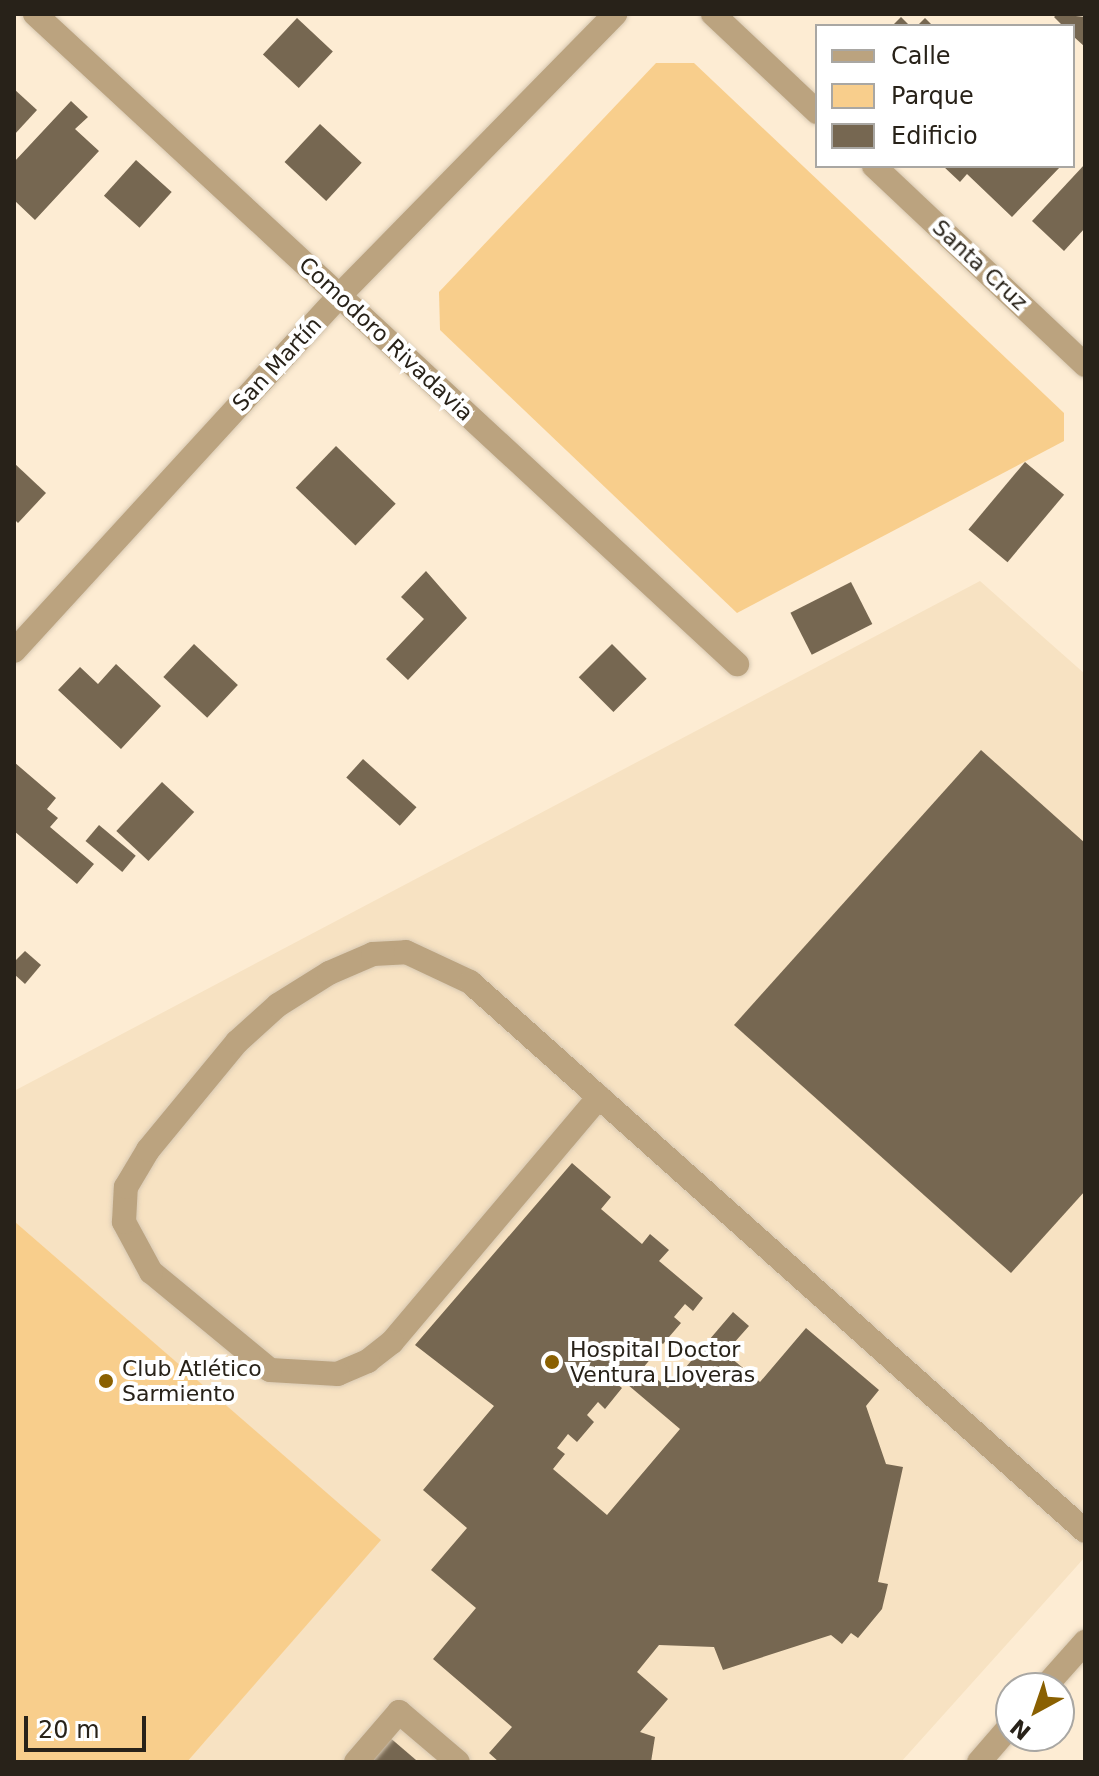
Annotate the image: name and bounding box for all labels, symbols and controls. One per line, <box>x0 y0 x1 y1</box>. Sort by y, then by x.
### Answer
legend <box>815 24 1075 168</box>
text: Calle <box>891 42 951 70</box>
text: Parque <box>891 82 974 110</box>
text: Edificio <box>891 122 978 150</box>
street label: Santa Cruz <box>927 214 1033 316</box>
street label: Comodoro Rivadavia <box>294 252 478 426</box>
street label: San Martín <box>227 312 327 416</box>
place label: Hospital Doctor Ventura Lloveras <box>570 1336 755 1388</box>
marker: Hospital Doctor Ventura Lloveras <box>541 1351 563 1373</box>
place label: Club Atlético Sarmiento <box>122 1355 262 1406</box>
marker: Club Atlético Sarmiento <box>97 1372 115 1390</box>
north arrow <box>995 1672 1075 1752</box>
scale bar <box>28 1700 150 1750</box>
text: N <box>1005 1714 1036 1745</box>
text: 20 m <box>38 1716 100 1744</box>

